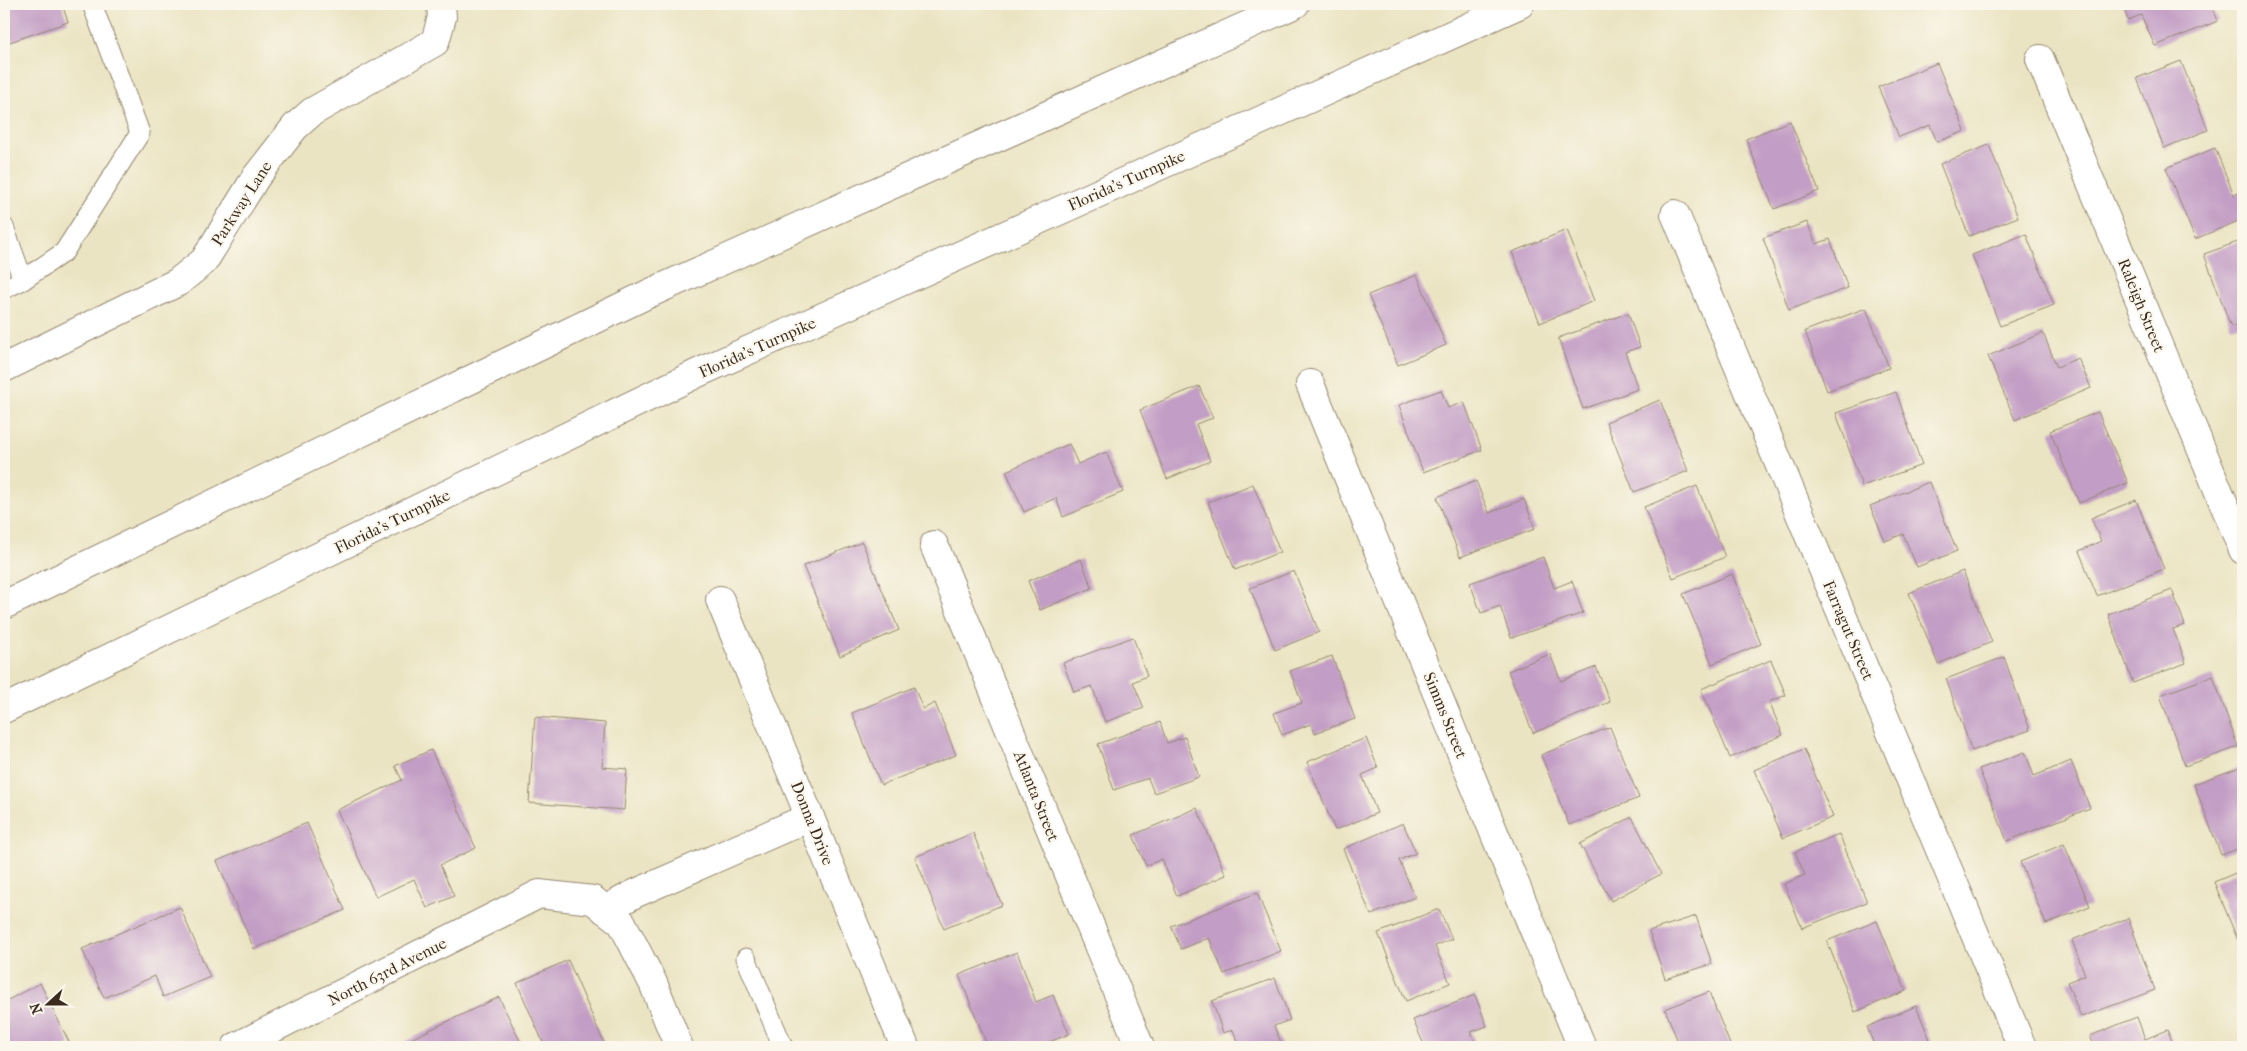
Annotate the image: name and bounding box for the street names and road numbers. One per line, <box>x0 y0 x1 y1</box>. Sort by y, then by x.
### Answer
street label: Florida's Turnpike <box>1065 146 1188 215</box>
street label: Parkway Lane <box>207 157 276 249</box>
street label: Raleigh Street <box>2114 256 2169 355</box>
street label: Florida's Turnpike <box>696 313 819 382</box>
street label: Florida's Turnpike <box>331 485 453 558</box>
street label: Farragut Street <box>1819 578 1878 683</box>
street label: Simms Street <box>1420 669 1472 761</box>
street label: Atlanta Street <box>1009 747 1063 844</box>
street label: Donna Drive <box>787 778 838 868</box>
street label: North 63rd Avenue <box>325 933 450 1010</box>

